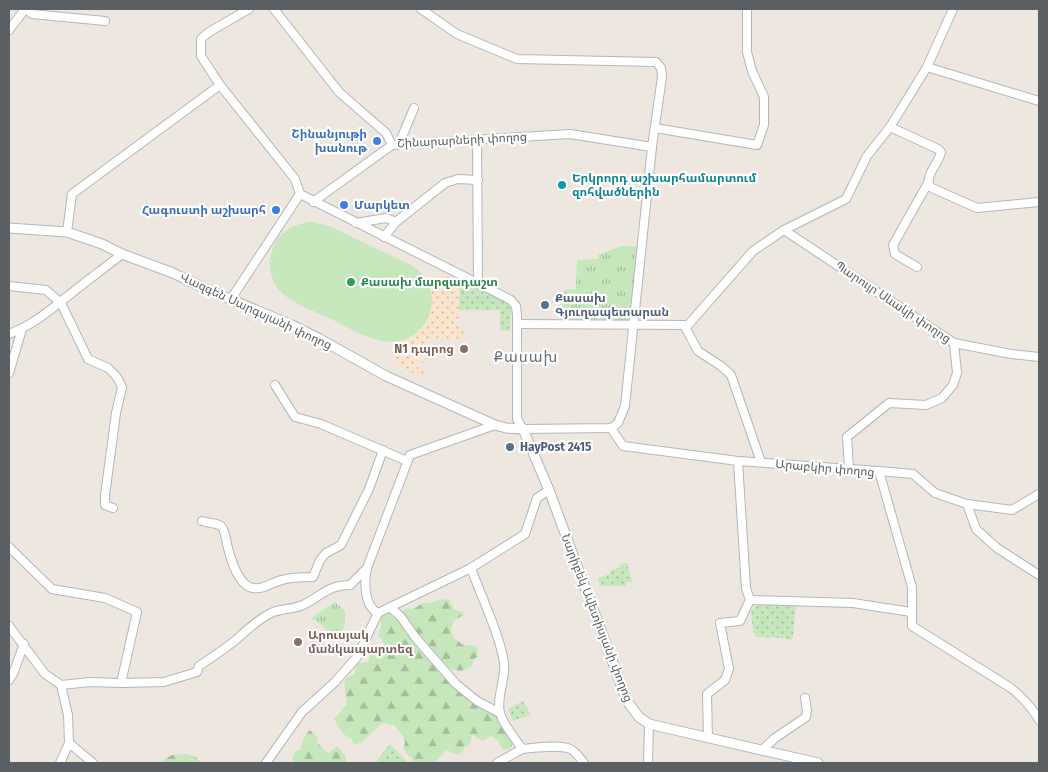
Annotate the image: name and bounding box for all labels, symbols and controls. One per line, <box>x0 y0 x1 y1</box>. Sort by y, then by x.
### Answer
place label: Շինանյութի խանութ <box>292 127 368 155</box>
street label: Շինարարների փողոց <box>397 130 527 150</box>
marker: Շինանյութի խանութ <box>371 135 383 147</box>
place label: Երկրորդ աշխարհամարտում զոհվածներին <box>572 171 756 199</box>
marker: Երկրորդ աշխարհամարտում զոհվածներին <box>556 179 568 191</box>
place label: Մարկետ <box>354 198 410 212</box>
marker: Մարկետ <box>338 199 350 211</box>
place label: Հագուստի աշխարհ <box>142 203 266 217</box>
marker: Հագուստի աշխարհ <box>270 204 282 216</box>
street label: Պարույր Սևակի փողոց <box>833 258 953 346</box>
street label: Վազգեն Սարգսյանի փողոց <box>178 270 334 352</box>
place label: Քասախ մարզադաշտ <box>361 275 498 289</box>
marker: Քասախ մարզադաշտ <box>345 276 357 288</box>
place label: Քասախ Գյուղապետարան <box>555 291 669 319</box>
marker: Քասախ Գյուղապետարան <box>539 299 551 311</box>
place label: N1 դպրոց <box>394 342 454 356</box>
marker: N1 դպրոց <box>458 343 470 355</box>
district label: Քասախ <box>494 348 558 366</box>
place label: HayPost 2415 <box>520 440 592 454</box>
marker: HayPost 2415 <box>504 441 516 453</box>
street label: Արաբկիր փողոց <box>775 457 875 479</box>
street label: Նարիբեկ Ավետիսյանի փողոց <box>558 532 636 704</box>
place label: Արուսյակ մանկապարտեզ <box>308 628 414 656</box>
marker: Արուսյակ մանկապարտեզ <box>292 636 304 648</box>

